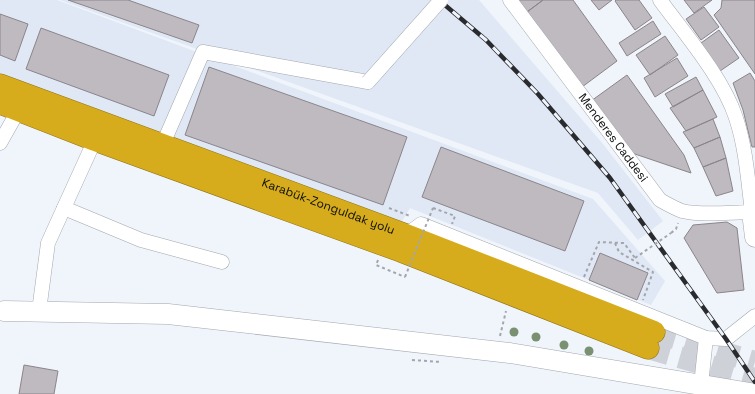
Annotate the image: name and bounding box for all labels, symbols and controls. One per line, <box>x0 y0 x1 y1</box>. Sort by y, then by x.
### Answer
street label: Menderes Caddesi <box>575 90 652 185</box>
street label: Karabük-Zonguldak yolu <box>260 174 397 238</box>

